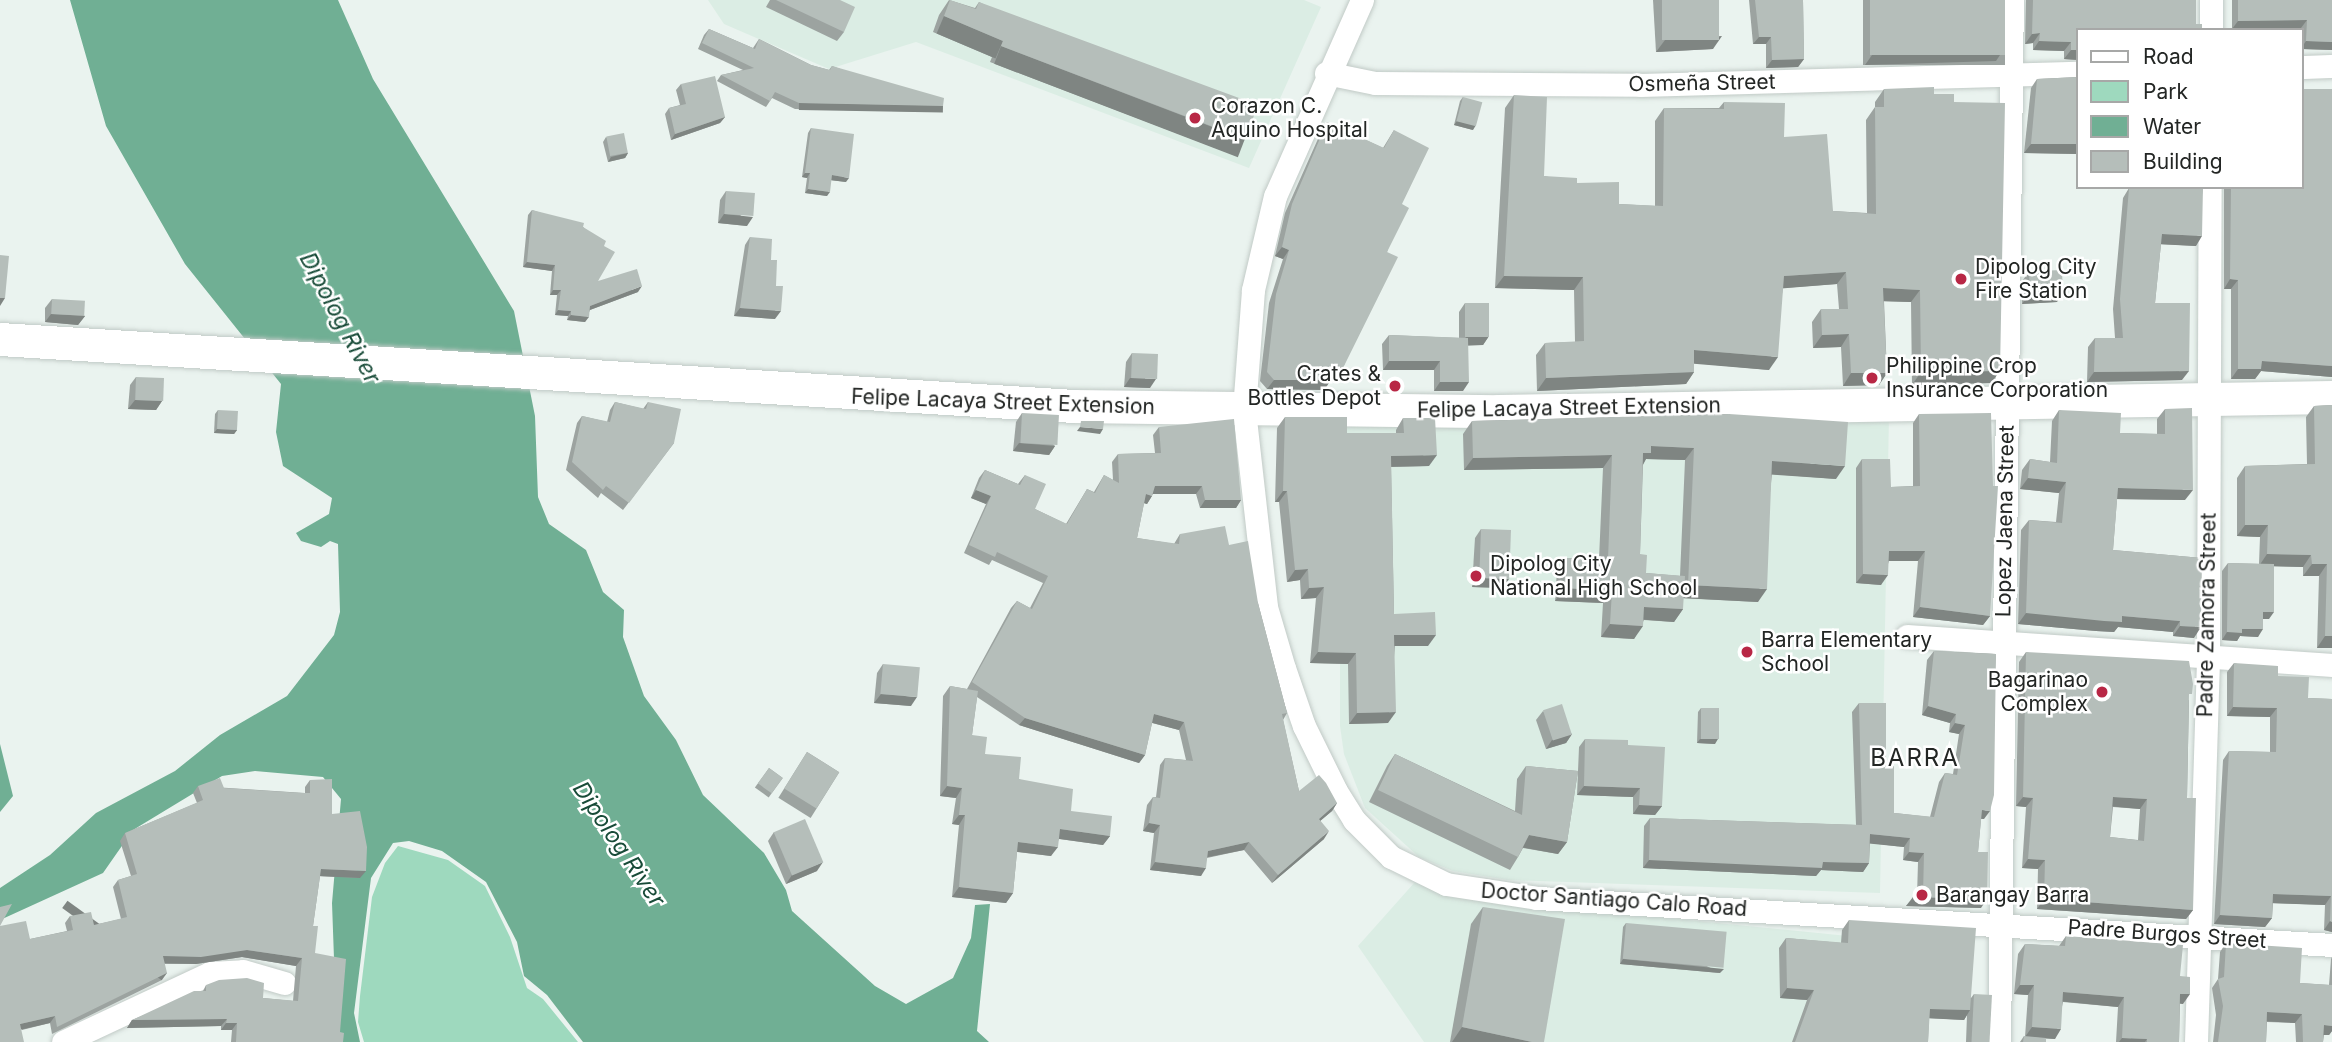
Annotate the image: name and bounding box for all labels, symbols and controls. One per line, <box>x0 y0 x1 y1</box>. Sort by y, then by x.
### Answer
legend <box>2076 28 2304 189</box>
text: Road <box>2143 44 2194 69</box>
street label: Osmeña Street <box>1628 69 1776 97</box>
text: Park <box>2143 79 2188 104</box>
place label: Corazon C. Aquino Hospital <box>1211 93 1368 143</box>
marker: Corazon C. Aquino Hospital <box>1185 108 1205 128</box>
text: Water <box>2143 114 2201 139</box>
text: Building <box>2143 149 2223 174</box>
water label: Dipolog River <box>294 248 386 388</box>
place label: Dipolog City Fire Station <box>1975 254 2097 304</box>
marker: Dipolog City Fire Station <box>1953 271 1969 287</box>
place label: Philippine Crop Insurance Corporation <box>1886 353 2108 403</box>
place label: Crates & Bottles Depot <box>1247 361 1381 411</box>
marker: Philippine Crop Insurance Corporation <box>1864 370 1880 386</box>
marker: Crates & Bottles Depot <box>1387 378 1403 394</box>
street label: Felipe Lacaya Street Extension <box>851 384 1155 420</box>
street label: Felipe Lacaya Street Extension <box>1417 393 1721 423</box>
street label: Lopez Jaena Street <box>1991 425 2019 617</box>
street label: Padre Zamora Street <box>2193 512 2221 718</box>
place label: Dipolog City National High School <box>1490 551 1697 601</box>
marker: Dipolog City National High School <box>1468 568 1484 584</box>
place label: Barra Elementary School <box>1761 627 1932 677</box>
marker: Barra Elementary School <box>1739 644 1755 660</box>
place label: Bagarinao Complex <box>1988 667 2088 717</box>
marker: Bagarinao Complex <box>2094 684 2110 700</box>
district label: BARRA <box>1871 744 1959 772</box>
water label: Dipolog River <box>567 776 671 912</box>
street label: Doctor Santiago Calo Road <box>1480 878 1748 922</box>
place label: Barangay Barra <box>1936 882 2089 908</box>
marker: Barangay Barra <box>1914 887 1930 903</box>
street label: Padre Burgos Street <box>2067 914 2267 954</box>

